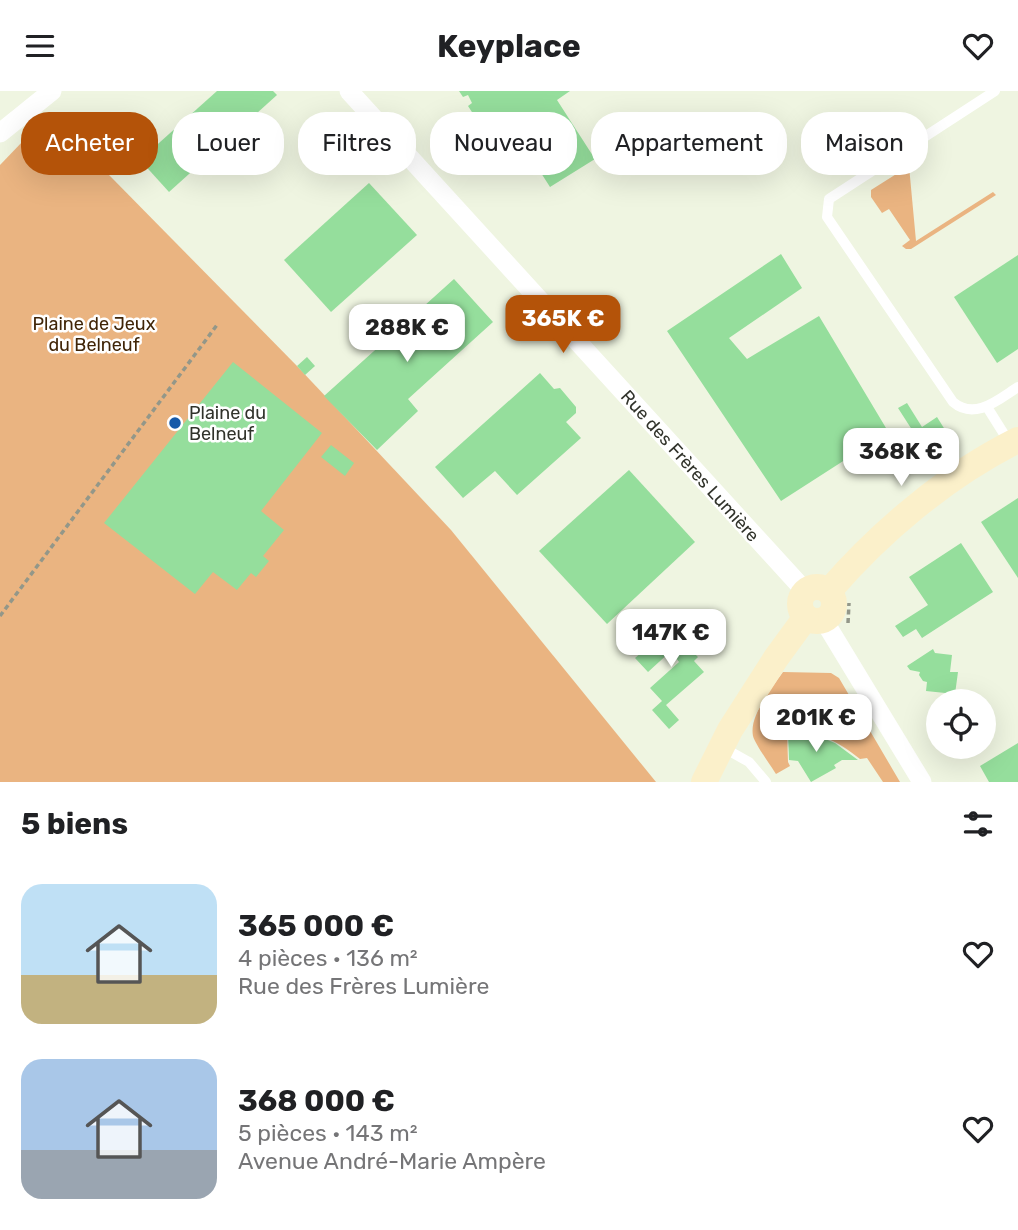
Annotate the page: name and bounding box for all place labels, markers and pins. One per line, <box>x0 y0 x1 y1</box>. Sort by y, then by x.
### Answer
pin: 365K € <box>506 295 620 355</box>
pin: 288K € <box>350 305 464 364</box>
place label: Plaine du Belneuf <box>189 402 266 445</box>
marker: Plaine du Belneuf <box>167 415 183 431</box>
pin: 368K € <box>844 429 958 488</box>
pin: 147K € <box>614 609 728 669</box>
pin: 201K € <box>759 695 873 754</box>

